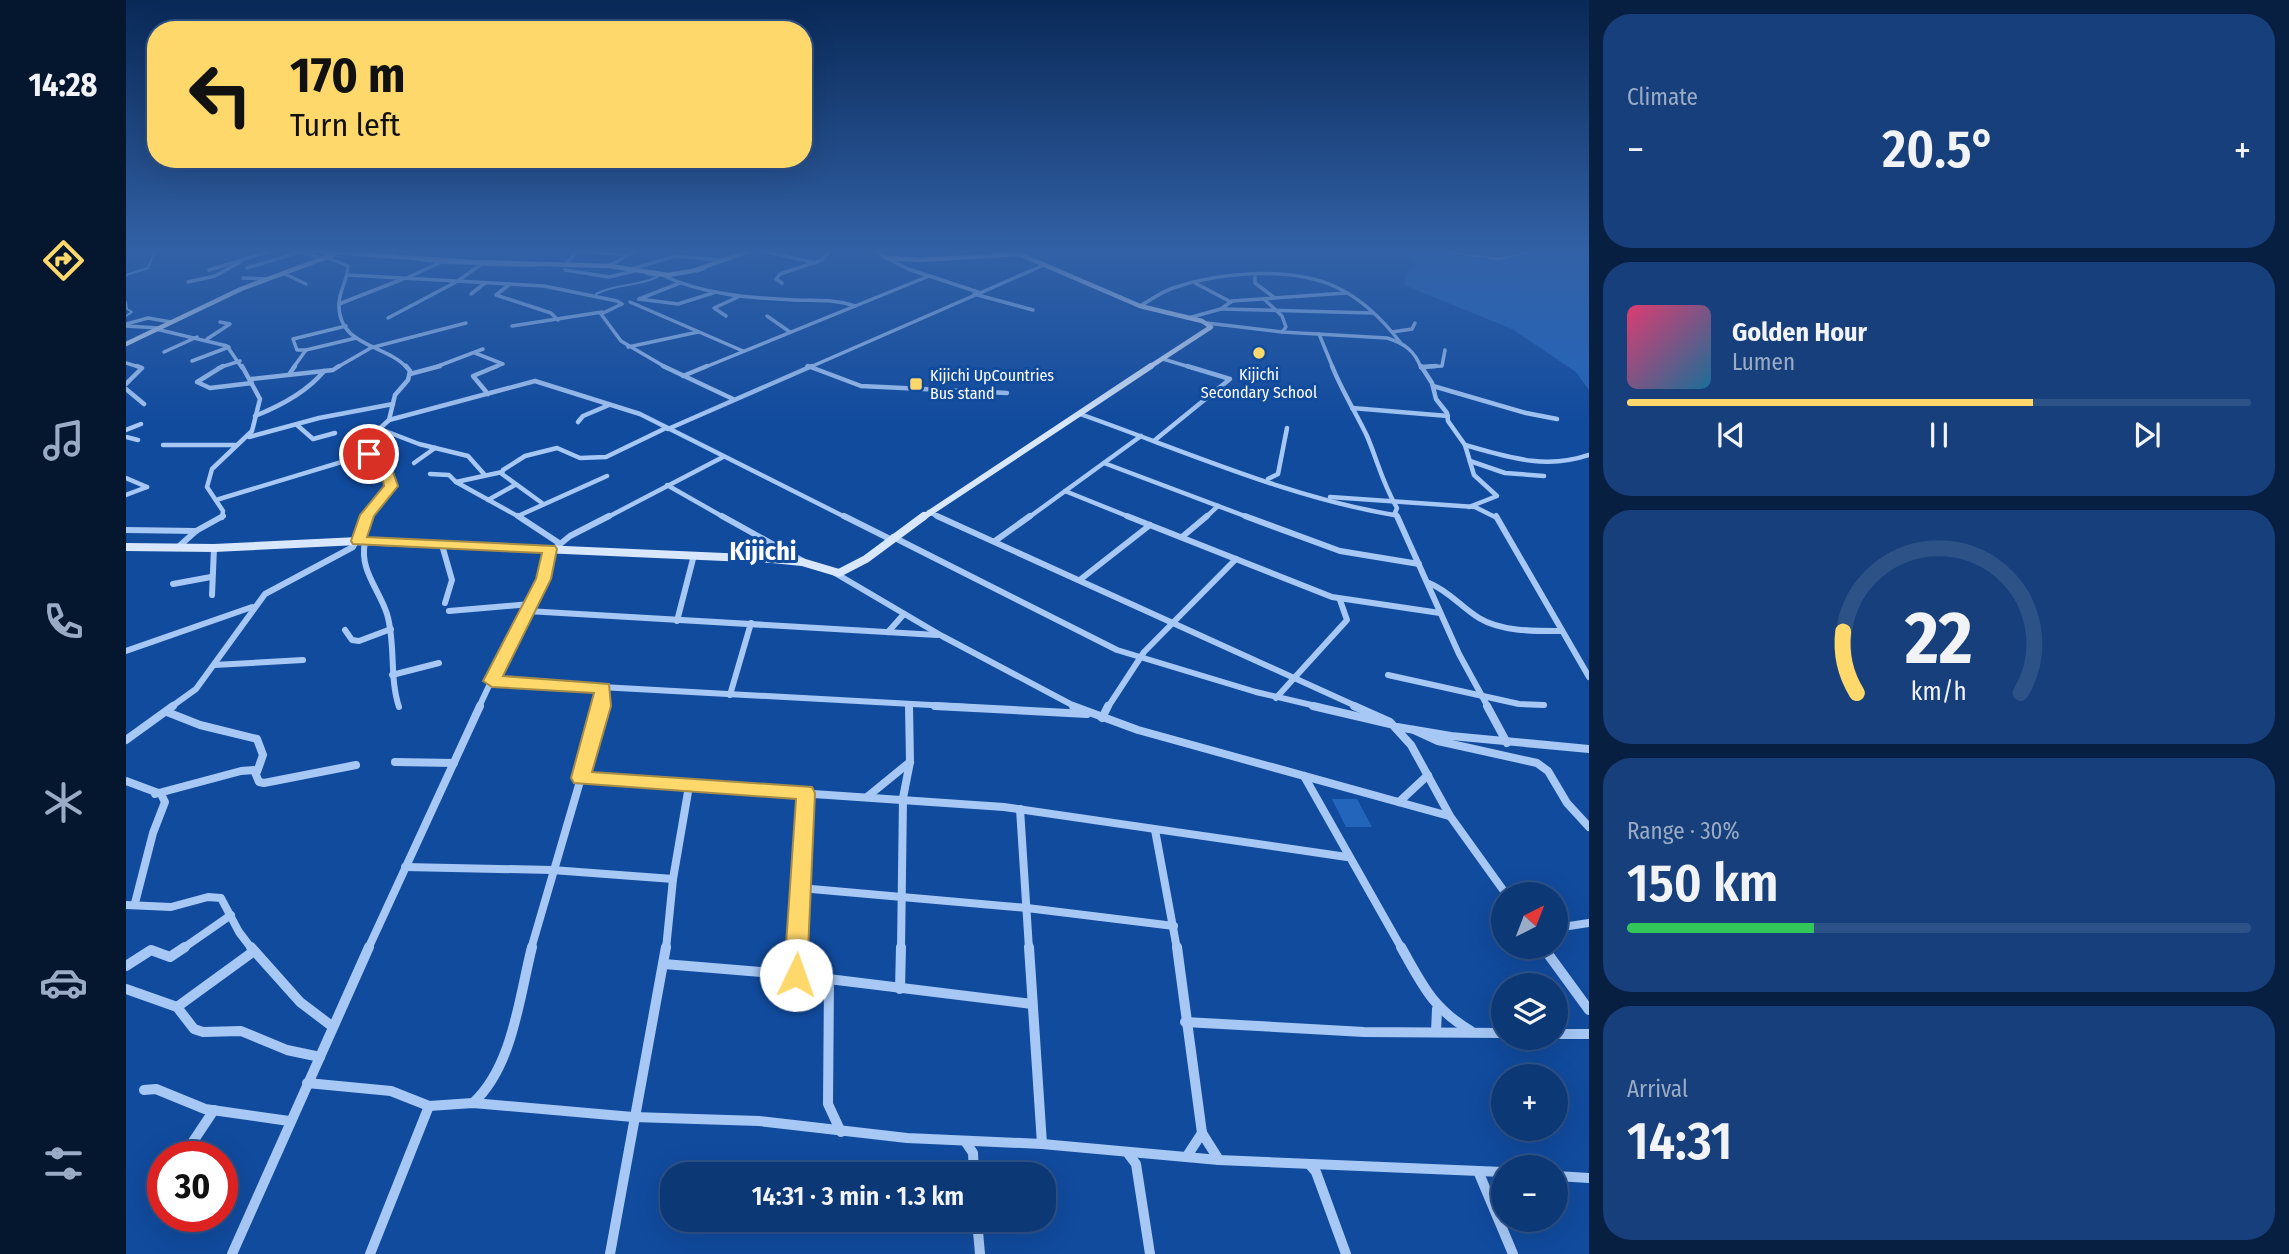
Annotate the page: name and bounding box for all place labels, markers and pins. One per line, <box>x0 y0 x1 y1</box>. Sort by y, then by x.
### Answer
marker: Kijichi Secondary School <box>1251 345 1267 361</box>
place label: Kijichi Secondary School <box>1201 365 1317 402</box>
place label: Kijichi UpCountries Bus stand <box>930 366 1054 403</box>
marker: Kijichi UpCountries Bus stand <box>908 376 924 392</box>
pin <box>339 424 399 484</box>

